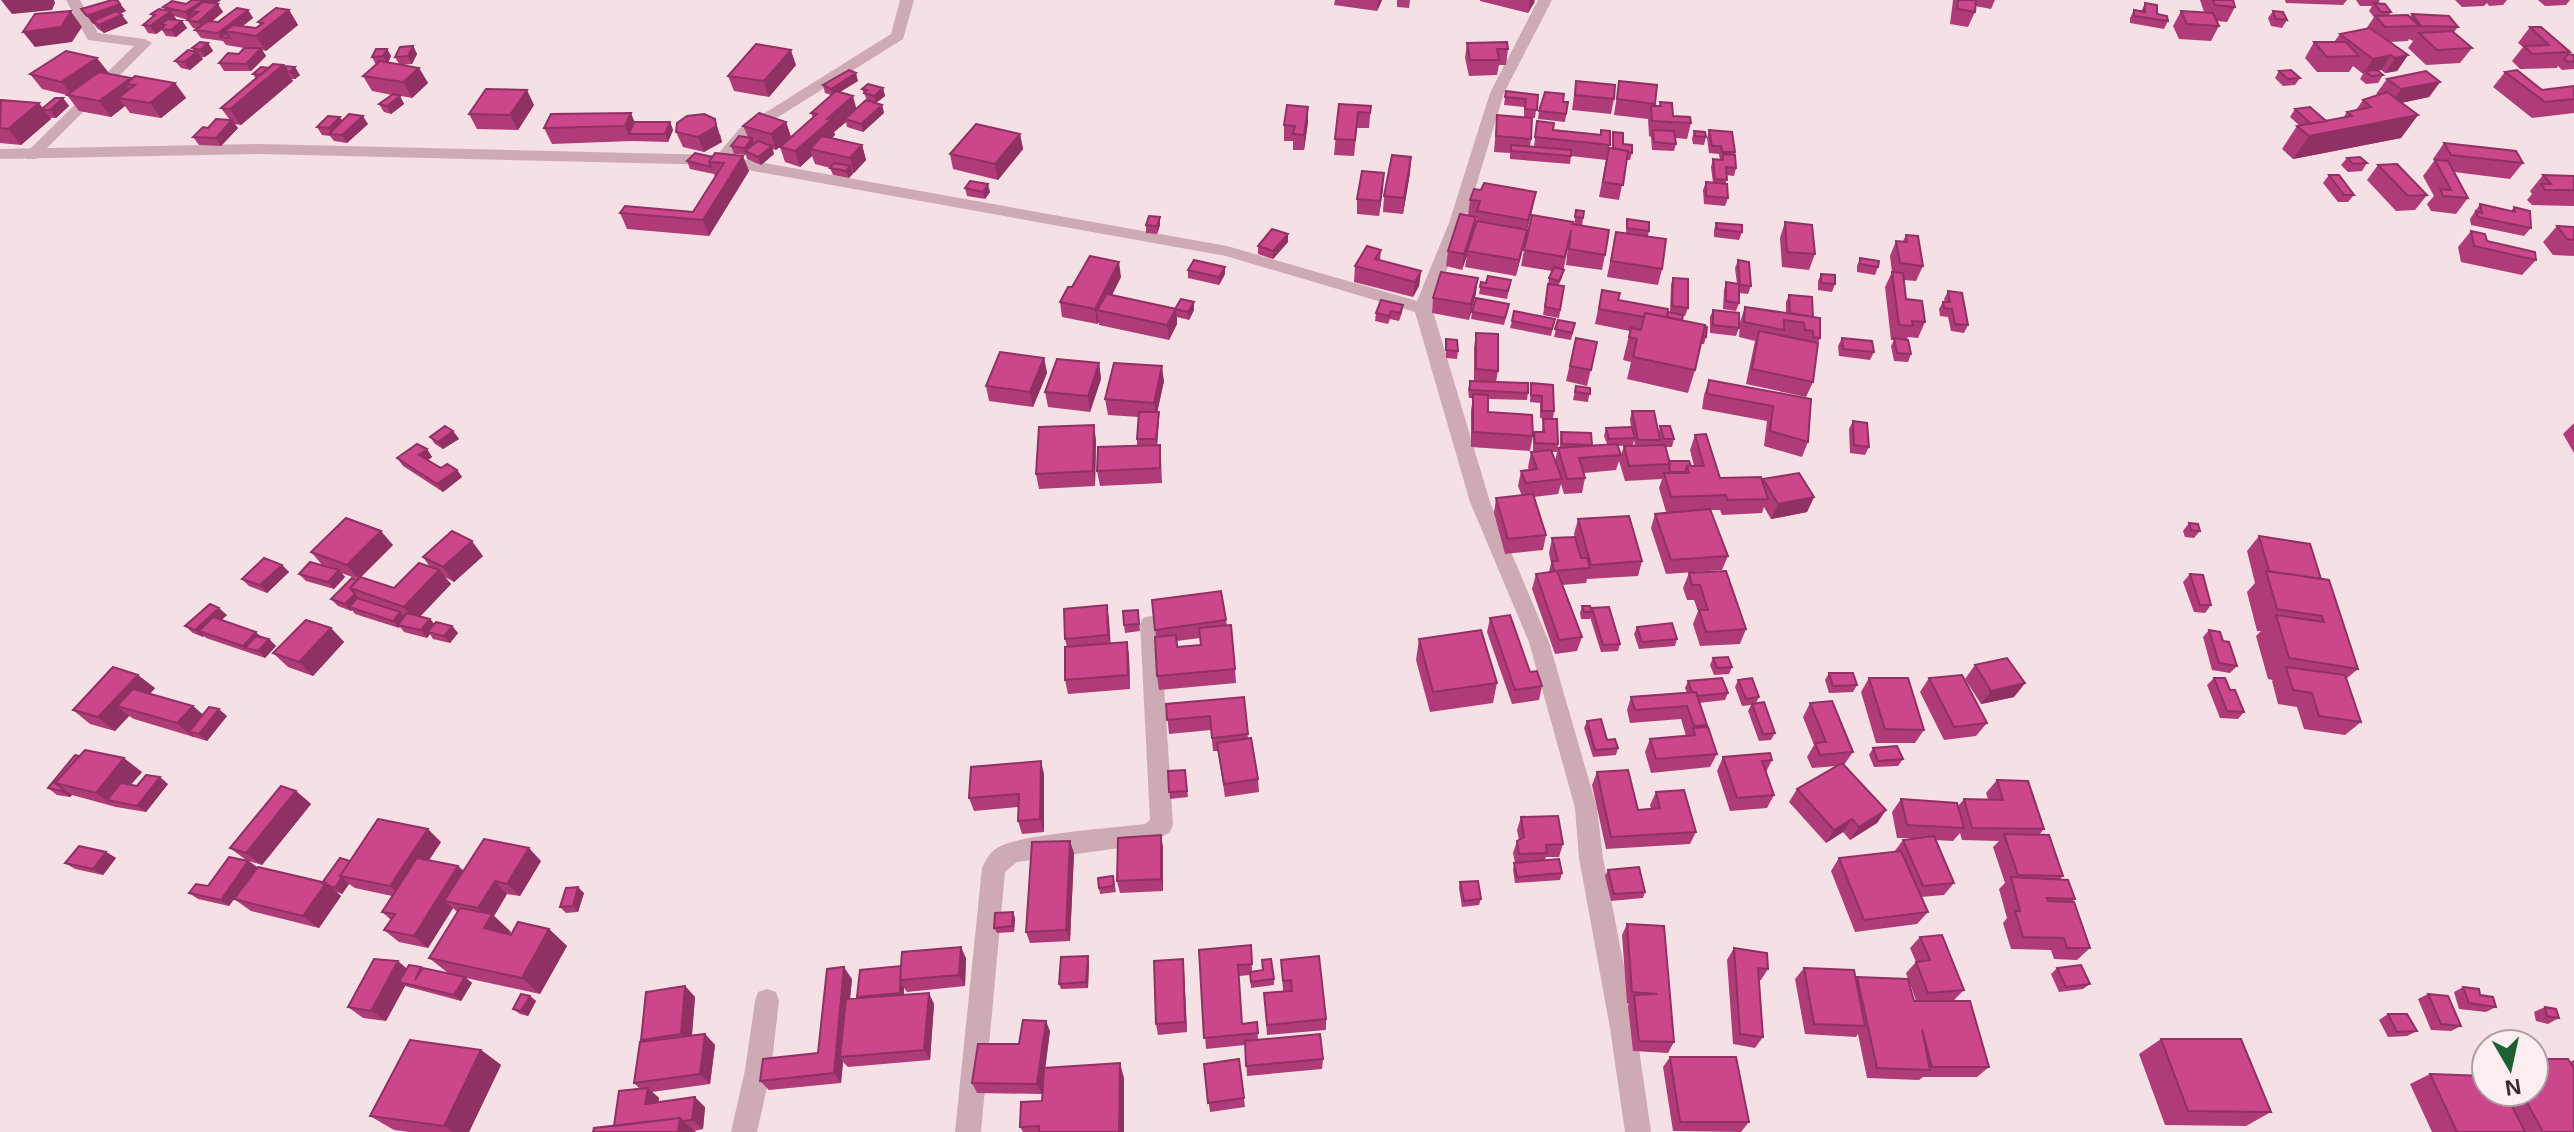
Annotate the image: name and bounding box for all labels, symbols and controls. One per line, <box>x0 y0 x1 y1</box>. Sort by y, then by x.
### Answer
north arrow <box>2470 1028 2550 1108</box>
text: N <box>2503 1074 2523 1101</box>

